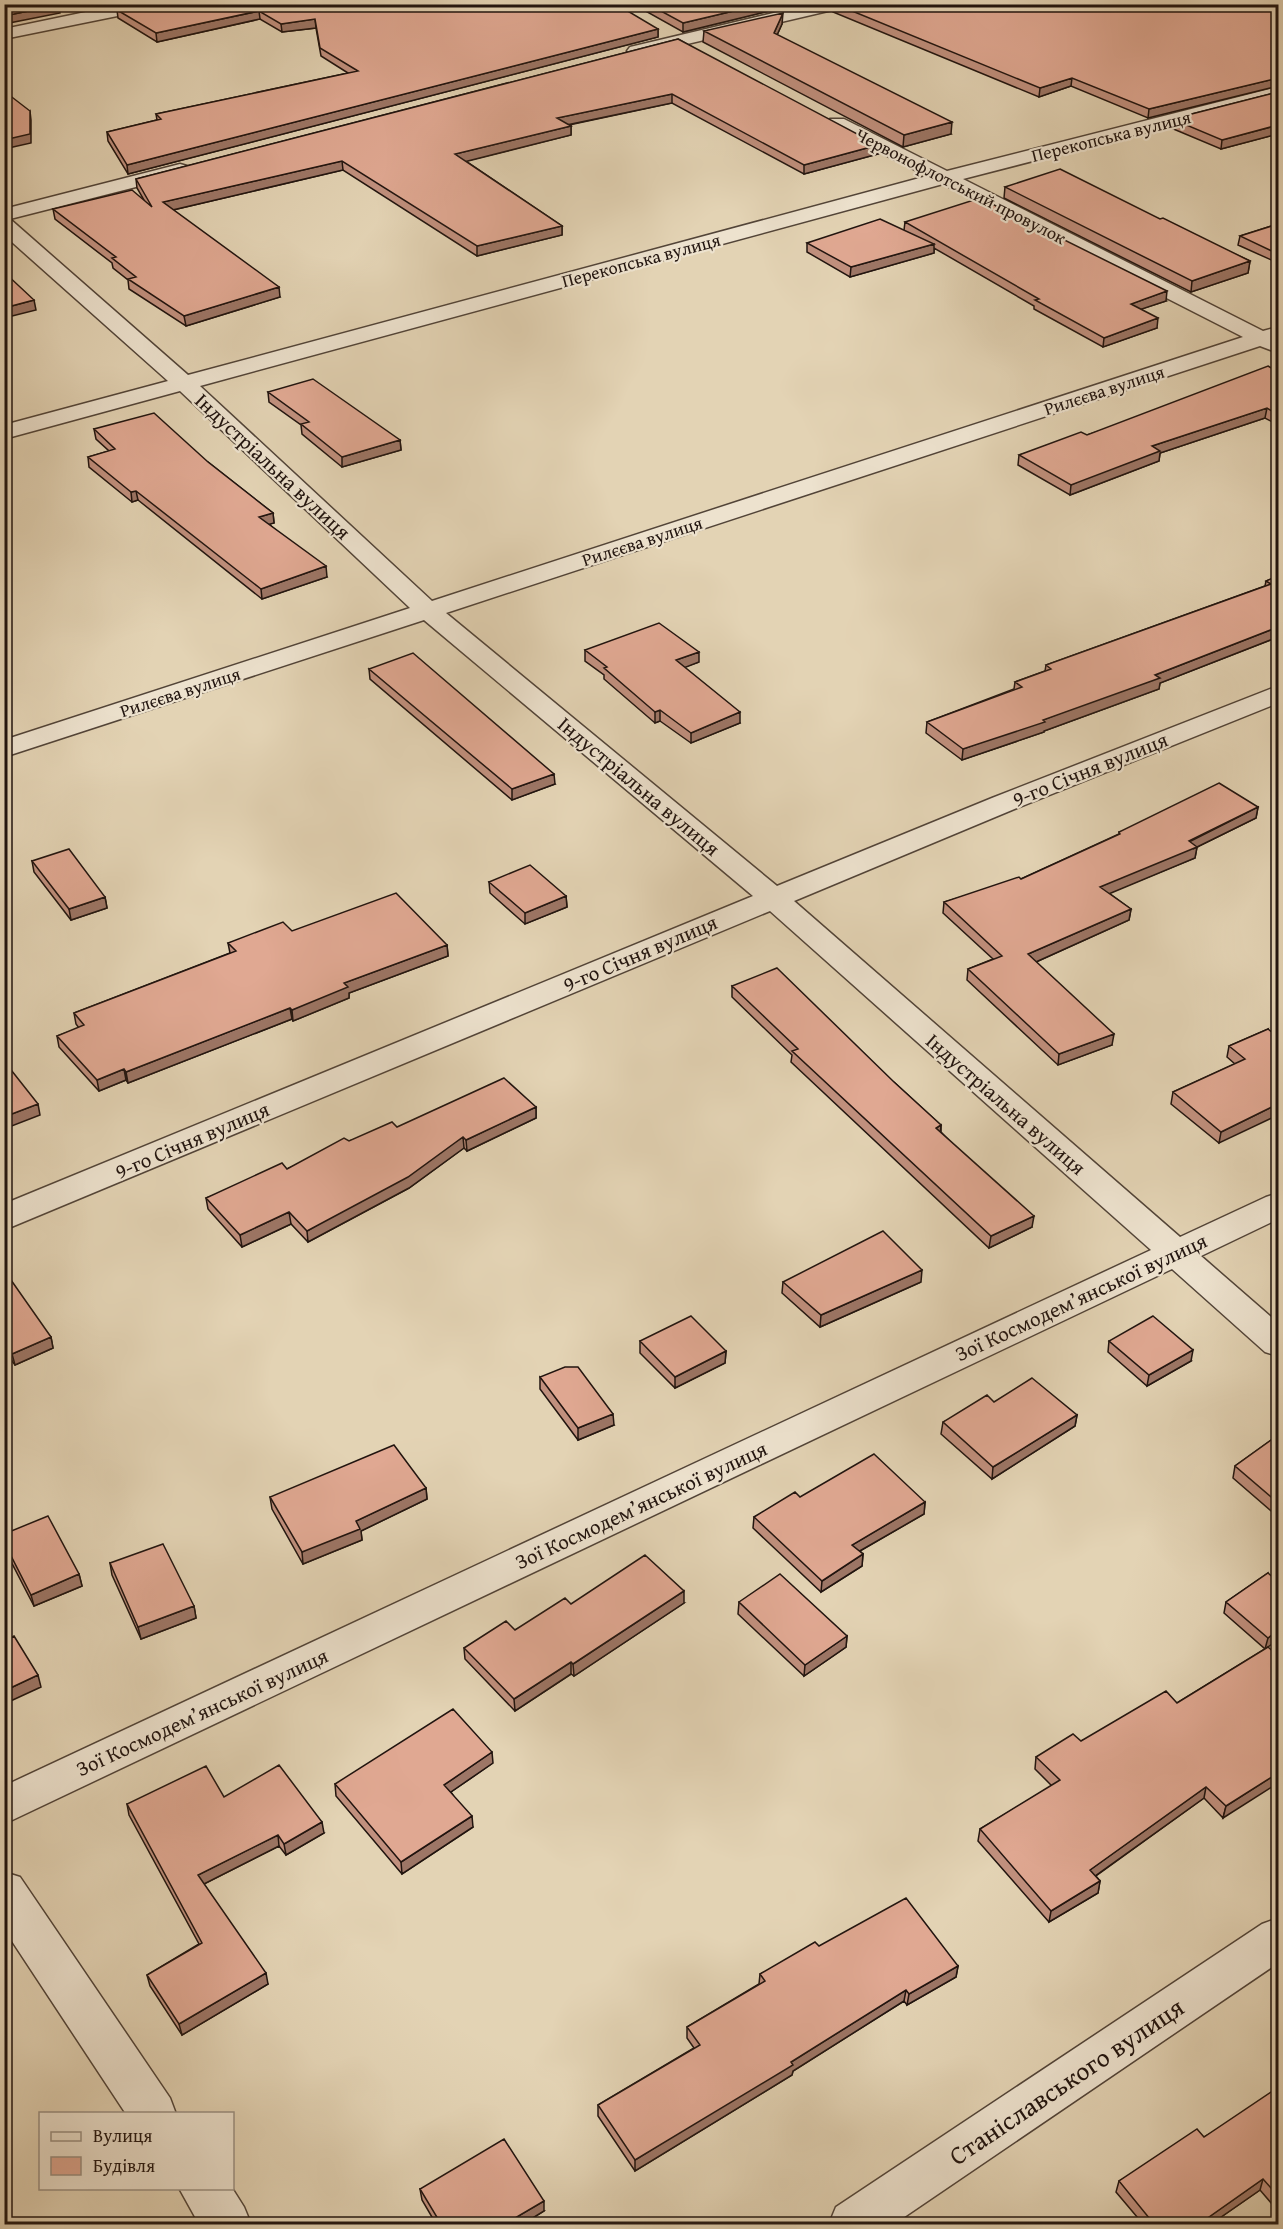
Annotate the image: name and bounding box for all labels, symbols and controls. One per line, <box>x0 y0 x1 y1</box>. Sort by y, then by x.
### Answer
street label: Перекопська вулиця <box>1029 103 1193 169</box>
street label: Червонофлотський провулок <box>851 121 1072 251</box>
street label: Перекопська вулиця <box>559 226 723 294</box>
street label: Рилєєва вулиця <box>1040 358 1168 422</box>
street label: Індустріальна вулиця <box>188 385 358 547</box>
street label: Рилєєва вулиця <box>578 509 706 573</box>
street label: Рилєєва вулиця <box>116 660 244 724</box>
street label: Індустріальна вулиця <box>551 709 727 863</box>
street label: 9-го Січня вулиця <box>1008 724 1173 814</box>
street label: 9-го Січня вулиця <box>558 906 722 1000</box>
street label: Індустріальна вулиця <box>919 1026 1093 1183</box>
street label: 9-го Січня вулиця <box>110 1093 274 1187</box>
street label: Зої Космодем’янської вулиця <box>950 1225 1212 1369</box>
street label: Зої Космодем’янської вулиця <box>510 1433 772 1577</box>
street label: Зої Космодем’янської вулиця <box>71 1640 333 1784</box>
street label: Станіславського вулиця <box>940 1987 1192 2175</box>
legend <box>39 2112 234 2190</box>
text: Вулиця <box>93 2122 152 2149</box>
text: Будівля <box>93 2152 155 2179</box>

